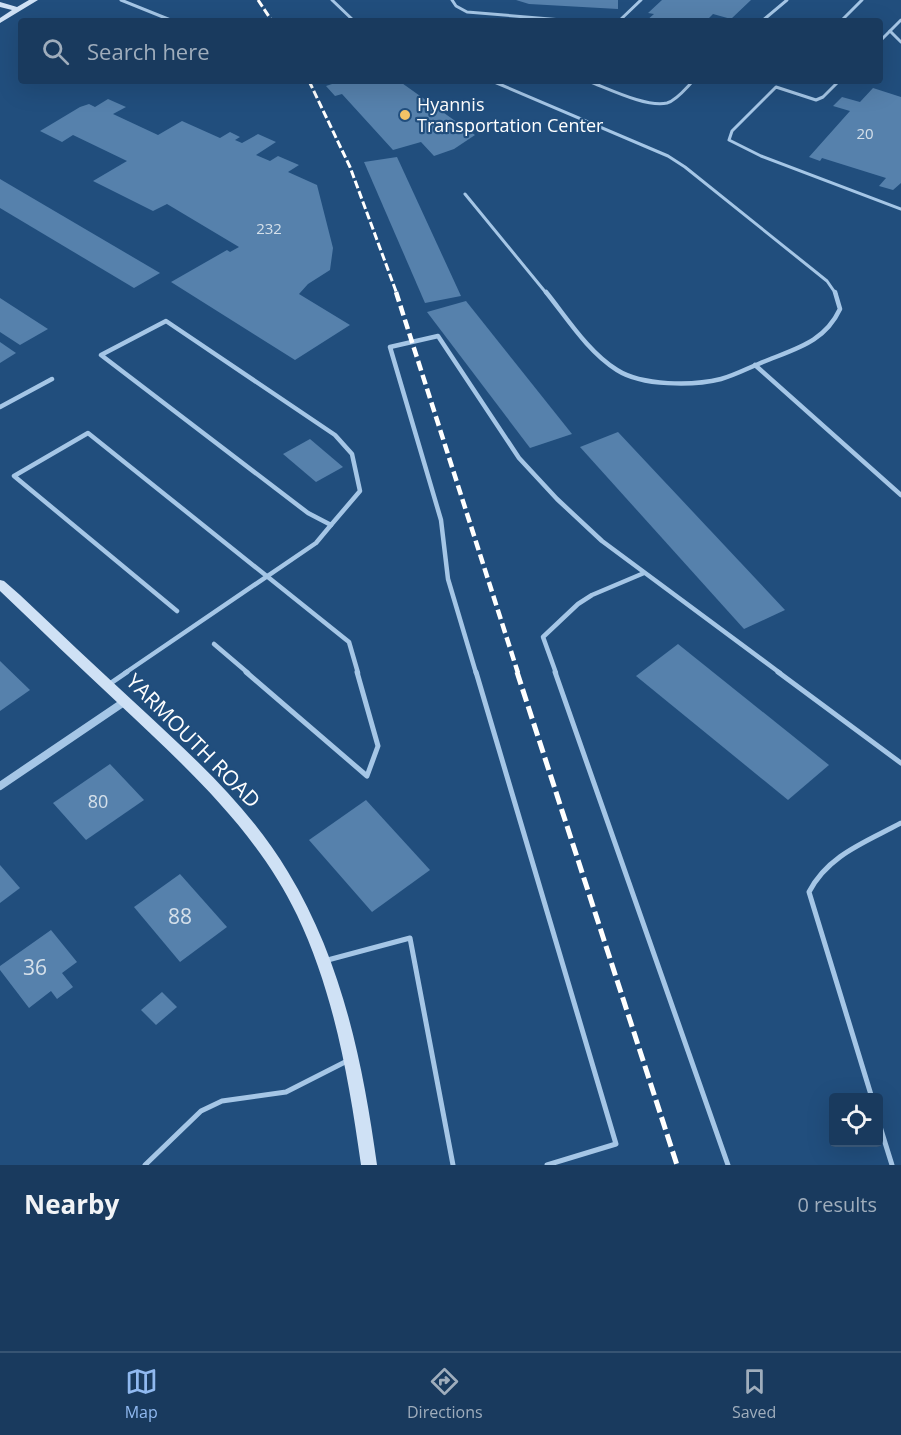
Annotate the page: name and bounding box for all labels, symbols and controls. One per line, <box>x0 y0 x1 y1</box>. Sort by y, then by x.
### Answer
search box <box>18 18 883 84</box>
icon: search <box>39 35 72 68</box>
text: Search here <box>87 36 210 66</box>
place label: Hyannis Transportation Center <box>417 92 604 137</box>
marker: Hyannis Transportation Center <box>398 108 412 122</box>
house number: 20 <box>856 123 874 143</box>
house number: 232 <box>256 218 282 238</box>
street label: YARMOUTH ROAD <box>121 667 267 813</box>
house number: 80 <box>88 789 108 813</box>
house number: 88 <box>168 902 192 930</box>
house number: 36 <box>23 953 47 981</box>
map controls <box>829 1093 883 1147</box>
button: locate <box>829 1093 883 1147</box>
text: Nearby <box>24 1186 119 1222</box>
text: 0 results <box>797 1191 877 1218</box>
tab: Map <box>125 1365 158 1423</box>
tab: Directions <box>407 1365 483 1423</box>
tab: Saved <box>732 1365 776 1423</box>

